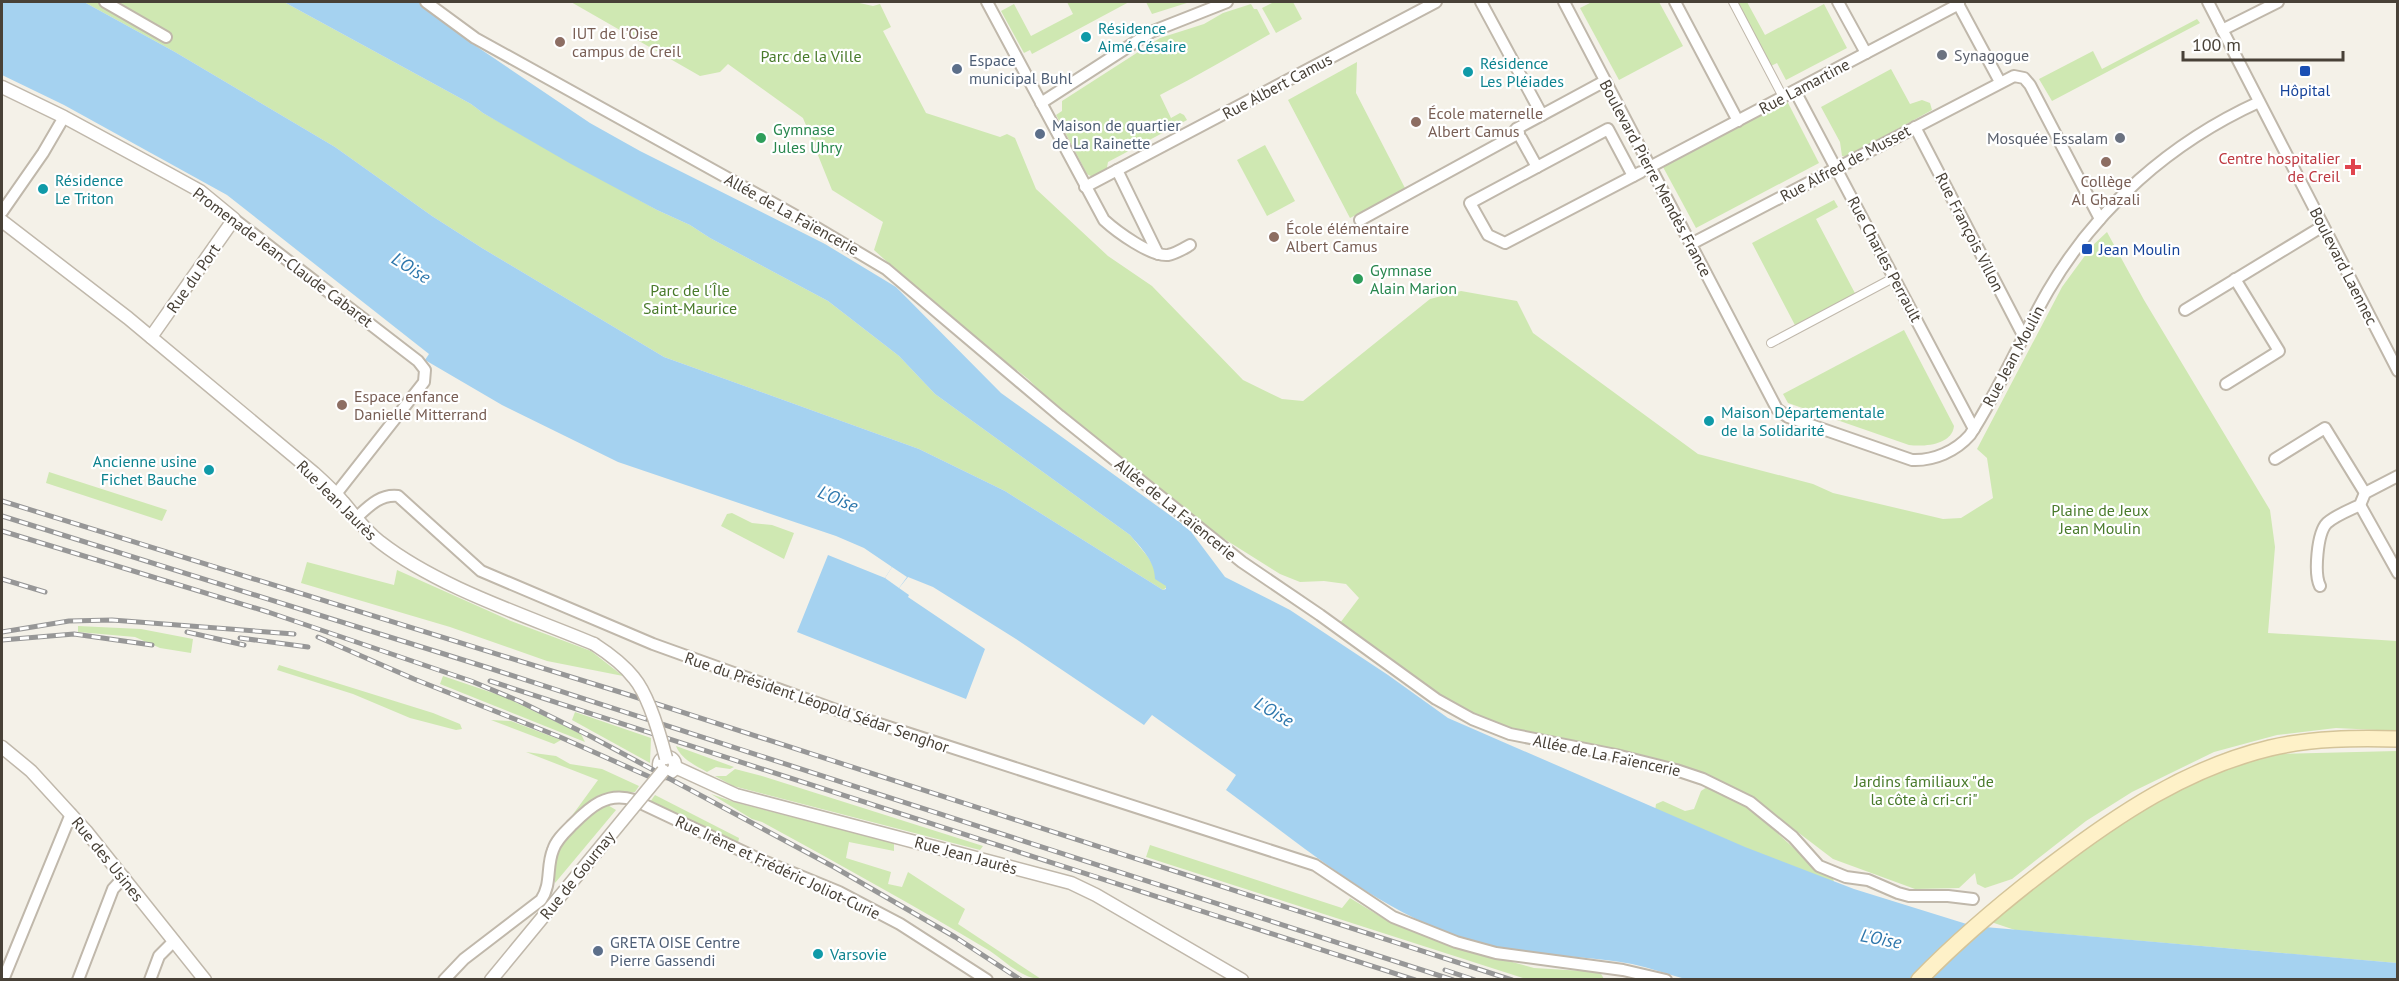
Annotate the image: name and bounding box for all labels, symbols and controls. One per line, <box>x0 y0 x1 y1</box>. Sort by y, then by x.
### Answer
place label: Résidence Aimé Césaire <box>1098 18 1186 56</box>
place label: IUT de l'Oise campus de Creil <box>572 23 681 61</box>
scale bar <box>2183 24 2344 62</box>
marker: Résidence Aimé Césaire <box>1079 30 1093 44</box>
text: 100 m <box>2192 33 2241 56</box>
marker: IUT de l'Oise campus de Creil <box>553 35 567 49</box>
place label: Synagogue <box>1954 45 2029 65</box>
park label: Parc de la Ville <box>760 46 862 66</box>
marker: Synagogue <box>1935 48 1949 62</box>
street label: Rue Albert Camus <box>1219 49 1336 123</box>
place label: Espace municipal Buhl <box>969 50 1072 88</box>
place label: Résidence Les Pléiades <box>1480 53 1564 91</box>
street label: Rue Lamartine <box>1755 54 1853 118</box>
marker: Espace municipal Buhl <box>950 62 964 76</box>
marker: Hôpital <box>2298 64 2312 78</box>
marker: Résidence Les Pléiades <box>1461 65 1475 79</box>
street label: Boulevard Pierre Mendès France <box>1595 76 1717 280</box>
place label: Hôpital <box>2280 80 2330 100</box>
place label: École maternelle Albert Camus <box>1428 103 1543 141</box>
place label: Maison de quartier de La Rainette <box>1052 115 1181 153</box>
marker: École maternelle Albert Camus <box>1409 115 1423 129</box>
place label: Gymnase Jules Uhry <box>772 119 843 157</box>
street label: Rue Alfred de Musset <box>1776 120 1914 206</box>
marker: Maison de quartier de La Rainette <box>1033 127 1047 141</box>
place label: Mosquée Essalam <box>1987 128 2108 148</box>
marker: Gymnase Jules Uhry <box>754 131 768 145</box>
marker: Mosquée Essalam <box>2113 131 2127 145</box>
place label: Centre hospitalier de Creil <box>2218 148 2341 186</box>
marker: Collège Al Ghazali <box>2099 155 2113 169</box>
marker: Centre hospitalier de Creil <box>2344 158 2362 176</box>
street label: Allée de La Faïencerie <box>721 169 863 259</box>
street label: Rue François Villon <box>1931 169 2009 295</box>
place label: Résidence Le Triton <box>55 170 123 208</box>
place label: Collège Al Ghazali <box>2072 171 2140 209</box>
marker: Résidence Le Triton <box>36 182 50 196</box>
street label: Promenade Jean-Claude Cabaret <box>189 183 377 332</box>
street label: Rue Charles Perrault <box>1843 193 1927 326</box>
street label: Boulevard Laennec <box>2306 204 2382 328</box>
place label: École élémentaire Albert Camus <box>1286 218 1409 256</box>
marker: École élémentaire Albert Camus <box>1267 230 1281 244</box>
street label: Rue du Port <box>162 239 225 317</box>
place label: Jean Moulin <box>2098 239 2180 259</box>
marker: Jean Moulin <box>2080 242 2094 256</box>
water label: L'Oise <box>388 247 436 289</box>
place label: Gymnase Alain Marion <box>1370 260 1457 298</box>
marker: Gymnase Alain Marion <box>1351 272 1365 286</box>
park label: Parc de l'Île Saint-Maurice <box>643 280 737 318</box>
street label: Rue Jean Moulin <box>1978 302 2048 410</box>
place label: Espace enfance Danielle Mitterrand <box>354 386 487 424</box>
marker: Espace enfance Danielle Mitterrand <box>335 398 349 412</box>
place label: Maison Départementale de la Solidarité <box>1721 402 1885 440</box>
marker: Maison Départementale de la Solidarité <box>1702 414 1716 428</box>
place label: Ancienne usine Fichet Bauche <box>93 451 197 489</box>
street label: Allée de La Faïencerie <box>1111 454 1241 564</box>
street label: Rue Jean Jaurès <box>293 456 382 545</box>
marker: Ancienne usine Fichet Bauche <box>202 463 216 477</box>
water label: L'Oise <box>815 480 862 518</box>
park label: Plaine de Jeux Jean Moulin <box>2051 500 2149 538</box>
street label: Rue du Président Léopold Sédar Senghor <box>682 647 952 757</box>
water label: L'Oise <box>1251 691 1299 732</box>
street label: Allée de La Faïencerie <box>1531 730 1683 780</box>
park label: Jardins familiaux "de la côte à cri-cri" <box>1853 771 1994 809</box>
street label: Rue Irène et Frédéric Joliot-Curie <box>672 811 884 923</box>
street label: Rue des Usines <box>68 813 148 906</box>
street label: Rue de Gournay <box>535 826 619 923</box>
street label: Rue Jean Jaurès <box>912 832 1020 878</box>
water label: L'Oise <box>1859 923 1904 954</box>
place label: GRETA OISE Centre Pierre Gassendi <box>610 932 740 970</box>
marker: GRETA OISE Centre Pierre Gassendi <box>591 944 605 958</box>
place label: Varsovie <box>829 944 887 964</box>
marker: Varsovie <box>811 947 825 961</box>

